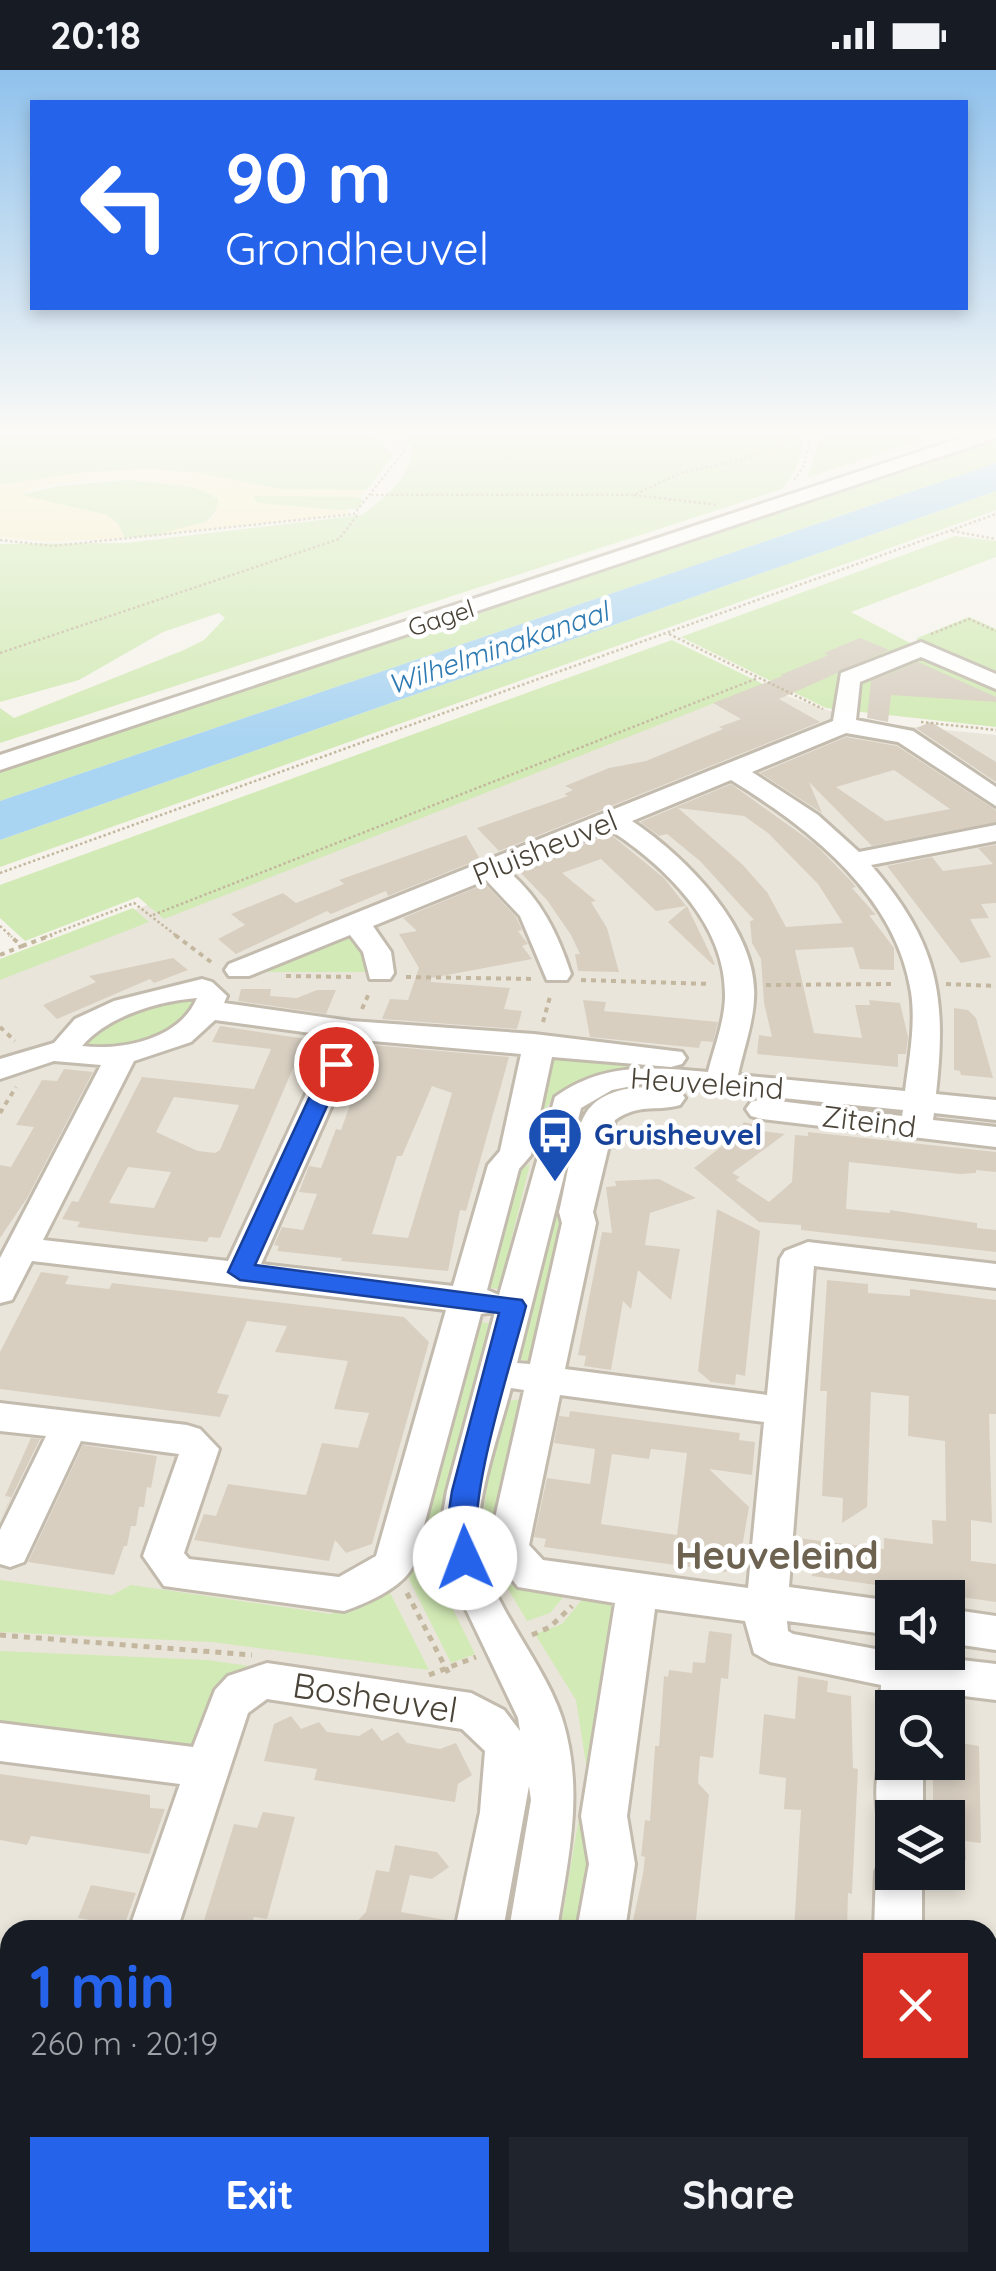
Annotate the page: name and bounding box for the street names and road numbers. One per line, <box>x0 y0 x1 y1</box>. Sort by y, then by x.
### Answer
street label: Gagel <box>404 592 478 643</box>
street label: Pluisheuvel <box>467 801 623 893</box>
street label: Heuveleind <box>629 1059 785 1107</box>
street label: Ziteind <box>820 1096 918 1146</box>
street label: Bosheuvel <box>290 1662 461 1732</box>

